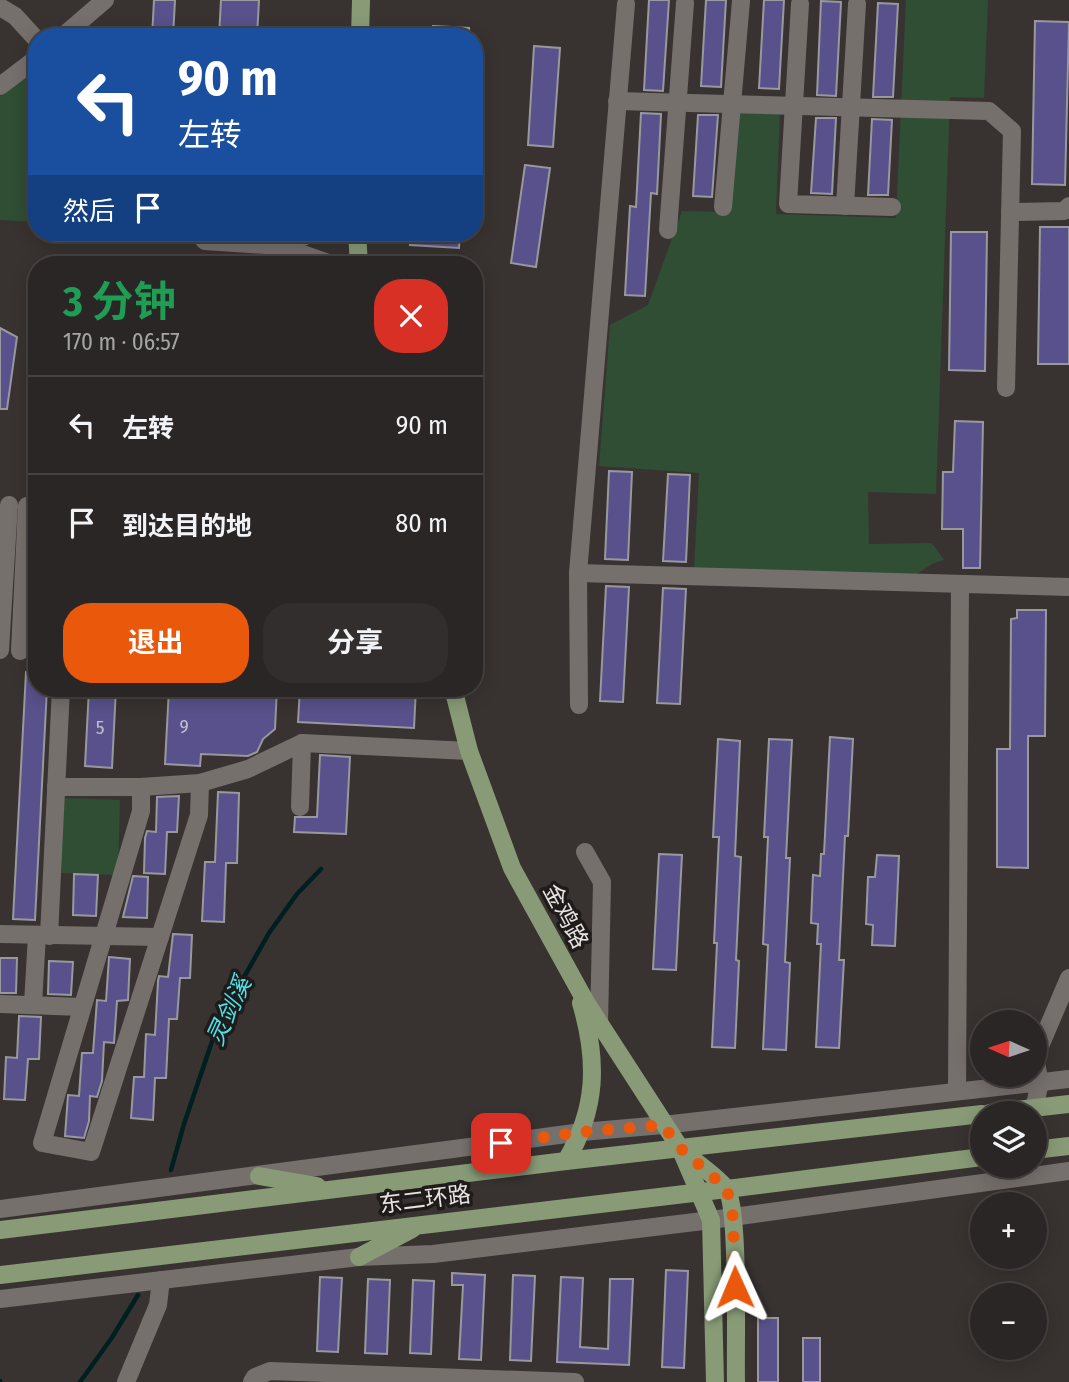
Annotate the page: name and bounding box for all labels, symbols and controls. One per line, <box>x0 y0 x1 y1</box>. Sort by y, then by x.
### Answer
text: 90 m <box>178 49 278 108</box>
icon: left <box>63 56 154 147</box>
text: 左转 <box>178 116 242 154</box>
icon: arrive <box>129 189 167 227</box>
text: 然后 <box>63 196 115 227</box>
text: 3 分钟 <box>63 277 176 327</box>
button: close <box>374 279 448 353</box>
text: 170 m · 06:57 <box>63 328 180 356</box>
icon: left <box>63 406 101 444</box>
text: 90 m <box>396 410 448 441</box>
text: 左转 <box>122 413 174 444</box>
icon: arrive <box>63 504 101 542</box>
text: 80 m <box>395 508 448 539</box>
text: 到达目的地 <box>122 511 252 542</box>
button: 退出 <box>63 603 249 683</box>
button: 分享 <box>263 603 448 683</box>
house number: 9 <box>179 715 189 738</box>
house number: 5 <box>96 716 104 739</box>
street label: 金鸡路 <box>537 879 595 953</box>
water label: 灵剑溪 <box>201 970 258 1050</box>
north arrow <box>970 1010 1046 1087</box>
map controls <box>970 1010 1047 1360</box>
button: layers <box>970 1101 1047 1178</box>
pin <box>471 1113 531 1173</box>
icon: arrive <box>482 1124 520 1162</box>
street label: 东二环路 <box>378 1179 472 1219</box>
button: + <box>970 1192 1047 1269</box>
position arrow <box>698 1250 772 1324</box>
button: − <box>970 1283 1047 1360</box>

